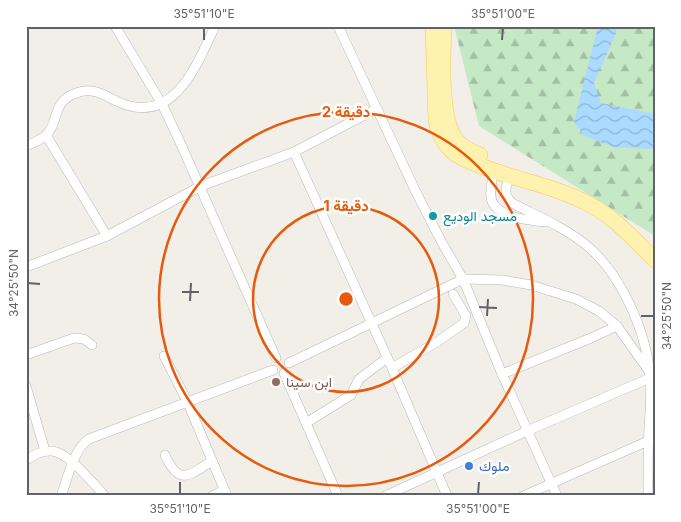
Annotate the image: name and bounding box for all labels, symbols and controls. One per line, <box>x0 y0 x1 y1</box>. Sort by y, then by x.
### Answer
text: 35°51'10"E <box>173 6 235 21</box>
text: 35°51'00"E <box>471 6 535 21</box>
text: 2 دقيقة <box>322 102 370 121</box>
text: 1 دقيقة <box>323 196 369 215</box>
place label: مسجد الوديع <box>443 207 517 227</box>
marker: مسجد الوديع <box>427 210 439 222</box>
text: 34°25'50"N <box>6 249 21 317</box>
text: 34°25'50"N <box>659 282 674 350</box>
centre of rings <box>337 290 355 308</box>
place label: ابن سينا <box>286 373 332 391</box>
marker: ابن سينا <box>270 376 282 388</box>
place label: ملوك <box>479 457 509 475</box>
marker: ملوك <box>463 460 475 472</box>
text: 35°51'10"E <box>149 501 211 516</box>
text: 35°51'00"E <box>446 501 510 516</box>

